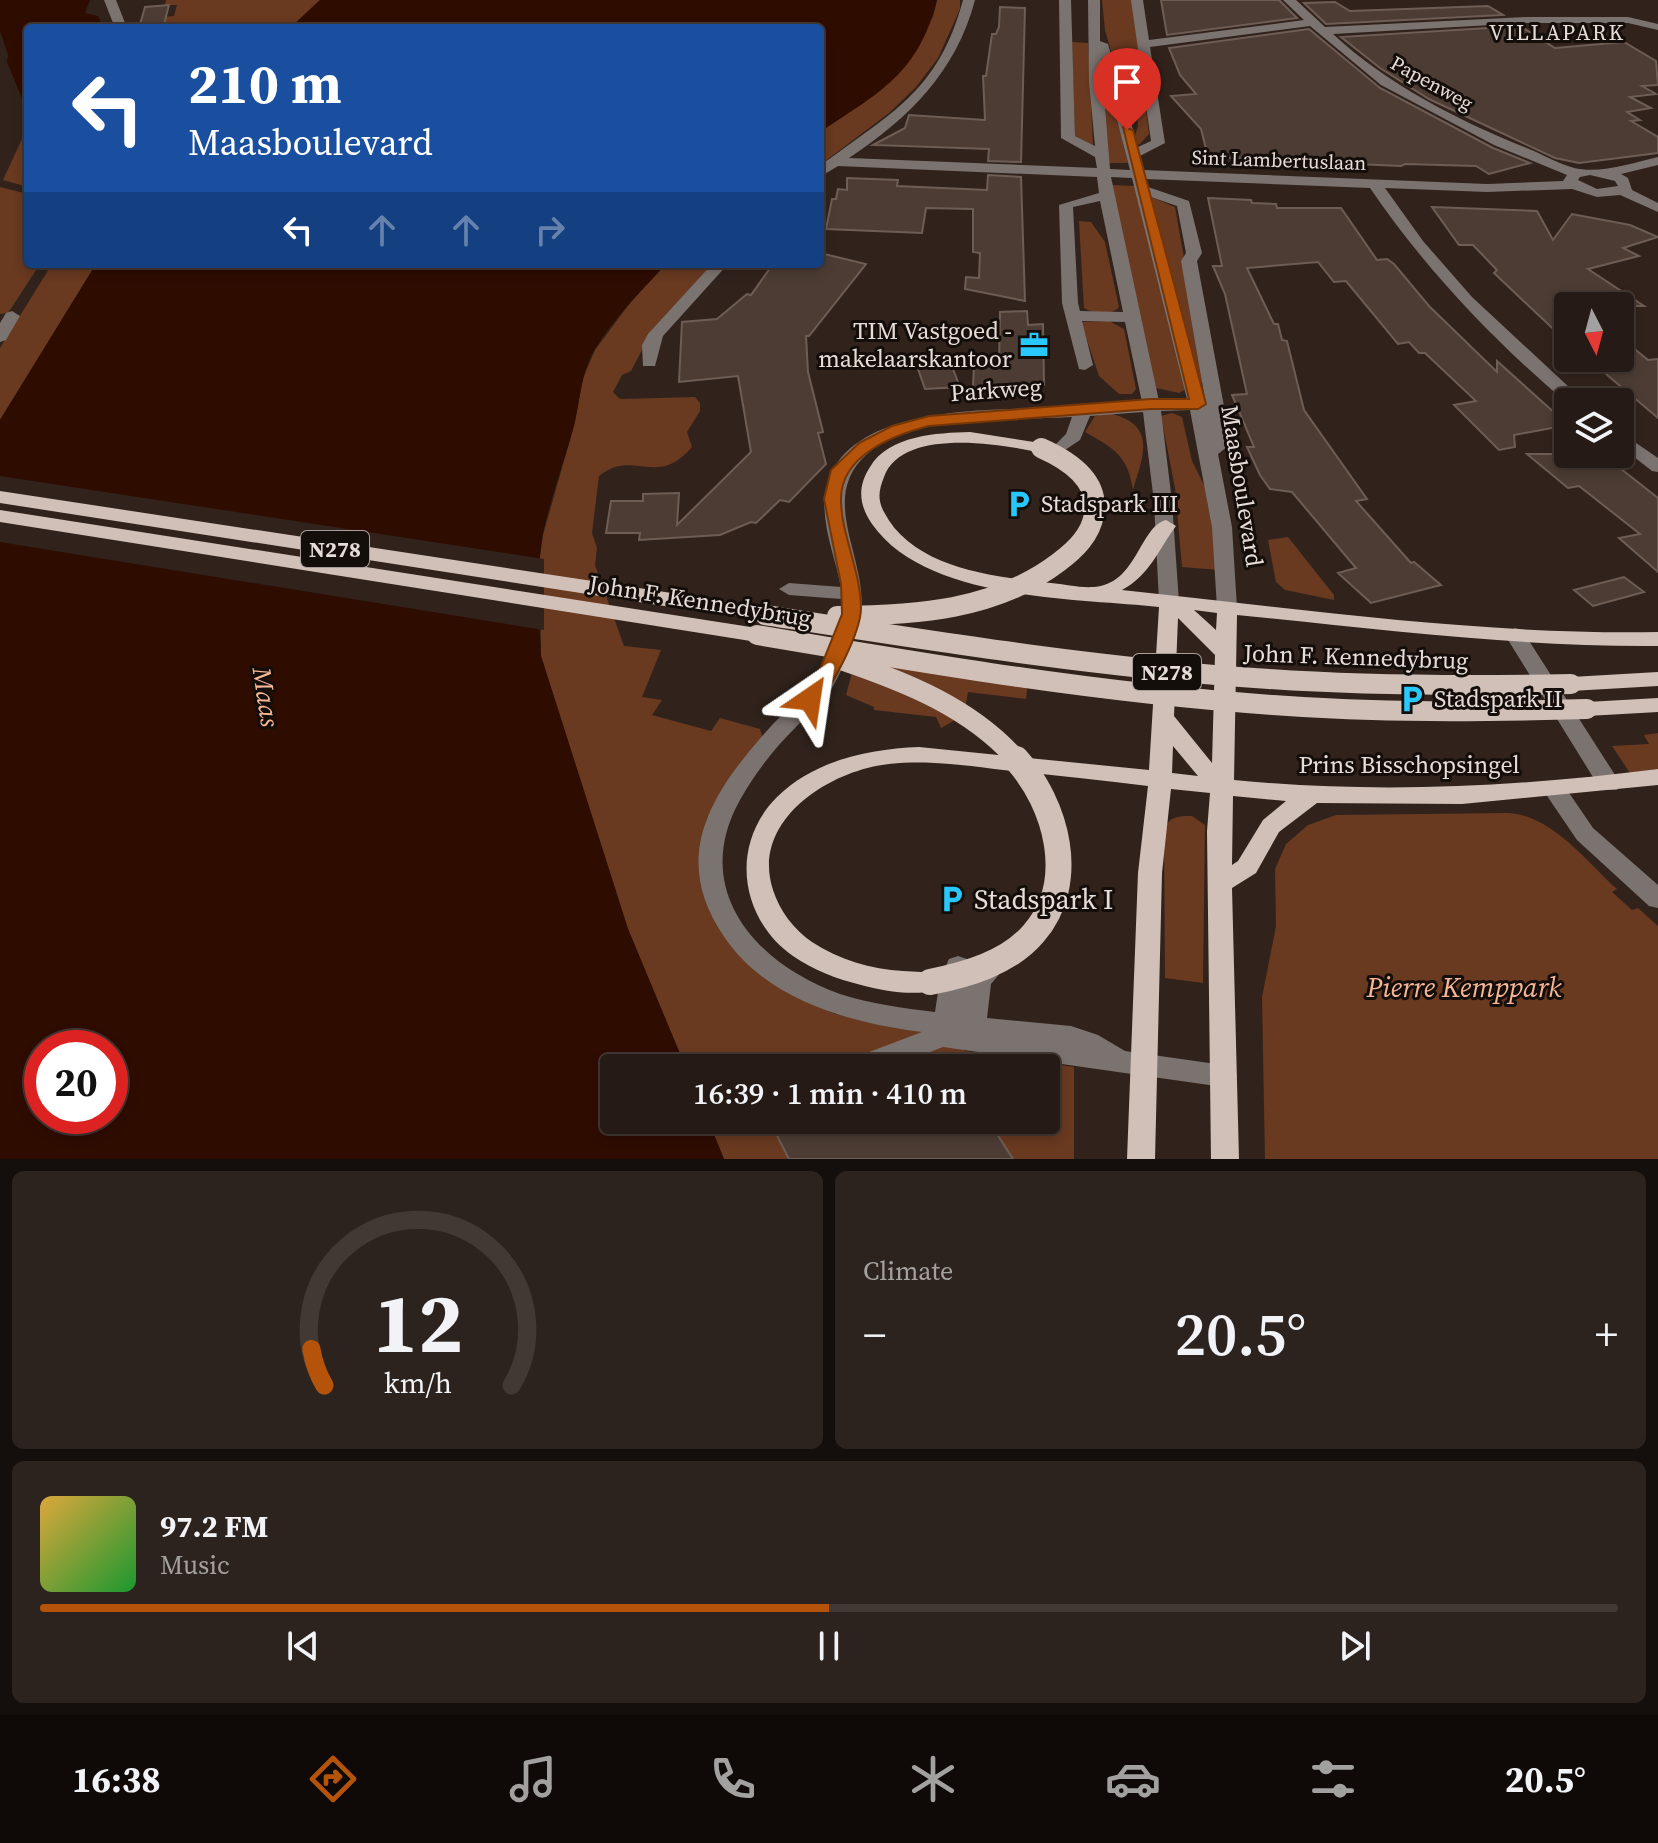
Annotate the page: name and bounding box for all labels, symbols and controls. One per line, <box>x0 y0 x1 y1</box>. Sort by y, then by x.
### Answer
district label: VILLAPARK <box>1489 17 1625 47</box>
text: 210 m <box>188 45 342 122</box>
pin <box>1093 48 1161 130</box>
street label: Papenweg <box>1386 49 1478 117</box>
icon: left <box>56 56 160 160</box>
icon: arrive <box>1105 60 1149 104</box>
text: Maasboulevard <box>188 118 433 167</box>
street label: Sint Lambertuslaan <box>1191 143 1367 177</box>
icon: left <box>276 208 320 252</box>
icon: ahead <box>360 208 404 252</box>
icon: ahead <box>444 208 488 252</box>
icon: right <box>528 208 572 252</box>
north arrow <box>1554 292 1634 372</box>
map controls <box>1554 292 1634 468</box>
place label: TIM Vastgoed - makelaarskantoor <box>818 314 1012 375</box>
office icon: TIM Vastgoed - makelaarskantoor <box>1019 330 1049 360</box>
street label: Parkweg <box>949 370 1043 409</box>
button: layers <box>1554 388 1634 468</box>
street label: Maasboulevard <box>1213 403 1272 569</box>
place label: Stadspark III <box>1041 487 1178 520</box>
parking icon: Stadspark III <box>1004 489 1034 519</box>
road number: N278 <box>301 531 369 567</box>
street label: John F. Kennedybrug <box>585 566 814 634</box>
street label: John F. Kennedybrug <box>1242 636 1469 677</box>
road number: N278 <box>1133 654 1201 690</box>
position arrow <box>768 657 852 741</box>
water label: Maas <box>243 664 289 730</box>
place label: Stadspark II <box>1434 682 1562 715</box>
parking icon: Stadspark II <box>1397 684 1427 714</box>
street label: Prins Bisschopsingel <box>1298 748 1520 781</box>
place label: Stadspark I <box>974 880 1113 918</box>
parking icon: Stadspark I <box>937 884 967 914</box>
park label: Pierre Kemppark <box>1365 968 1562 1006</box>
speed limit sign: 20 <box>24 1030 128 1134</box>
text: 16:39 · 1 min · 410 m <box>693 1073 967 1114</box>
text: Climate <box>863 1253 953 1289</box>
text: 12 <box>372 1266 463 1380</box>
text: 20.5° <box>1175 1293 1306 1375</box>
text: − <box>863 1304 886 1365</box>
text: + <box>1595 1304 1618 1365</box>
text: km/h <box>383 1363 452 1403</box>
text: 97.2 FM <box>160 1506 268 1547</box>
text: Music <box>160 1547 230 1583</box>
icon: previous <box>281 1624 325 1668</box>
icon: pause <box>807 1624 851 1668</box>
icon: next <box>1333 1624 1377 1668</box>
icon: directions <box>305 1751 361 1807</box>
icon: music <box>505 1751 561 1807</box>
icon: phone <box>705 1751 761 1807</box>
icon: climate <box>905 1751 961 1807</box>
icon: car <box>1105 1751 1161 1807</box>
icon: filters <box>1305 1751 1361 1807</box>
text: 16:38 <box>72 1755 161 1804</box>
text: 20.5° <box>1505 1755 1586 1804</box>

